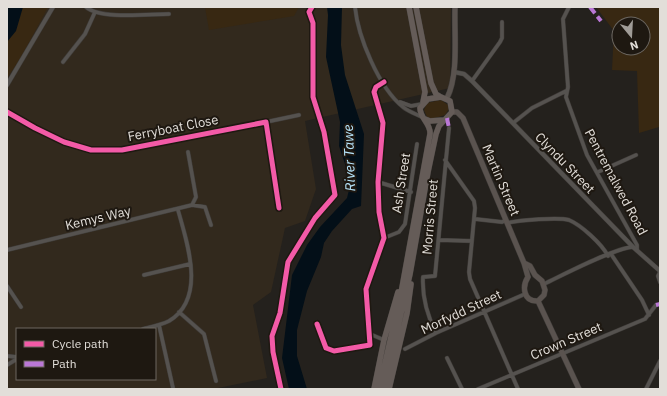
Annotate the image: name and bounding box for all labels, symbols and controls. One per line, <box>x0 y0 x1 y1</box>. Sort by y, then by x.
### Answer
north arrow <box>611 16 651 56</box>
text: N <box>628 38 640 53</box>
street label: Ferryboat Close <box>126 111 220 145</box>
water label: River Tawe <box>339 124 359 192</box>
street label: Pentremalwed Road <box>581 126 651 238</box>
street label: Clyndu Street <box>531 129 599 197</box>
street label: Martin Street <box>478 142 524 218</box>
street label: Ash Street <box>388 152 414 214</box>
street label: Morris Street <box>418 179 442 255</box>
street label: Kemys Way <box>63 202 133 234</box>
street label: Morfydd Street <box>418 286 504 338</box>
street label: Crown Street <box>528 318 604 364</box>
legend <box>16 328 156 380</box>
text: Cycle path <box>52 336 109 351</box>
text: Path <box>52 356 77 371</box>

